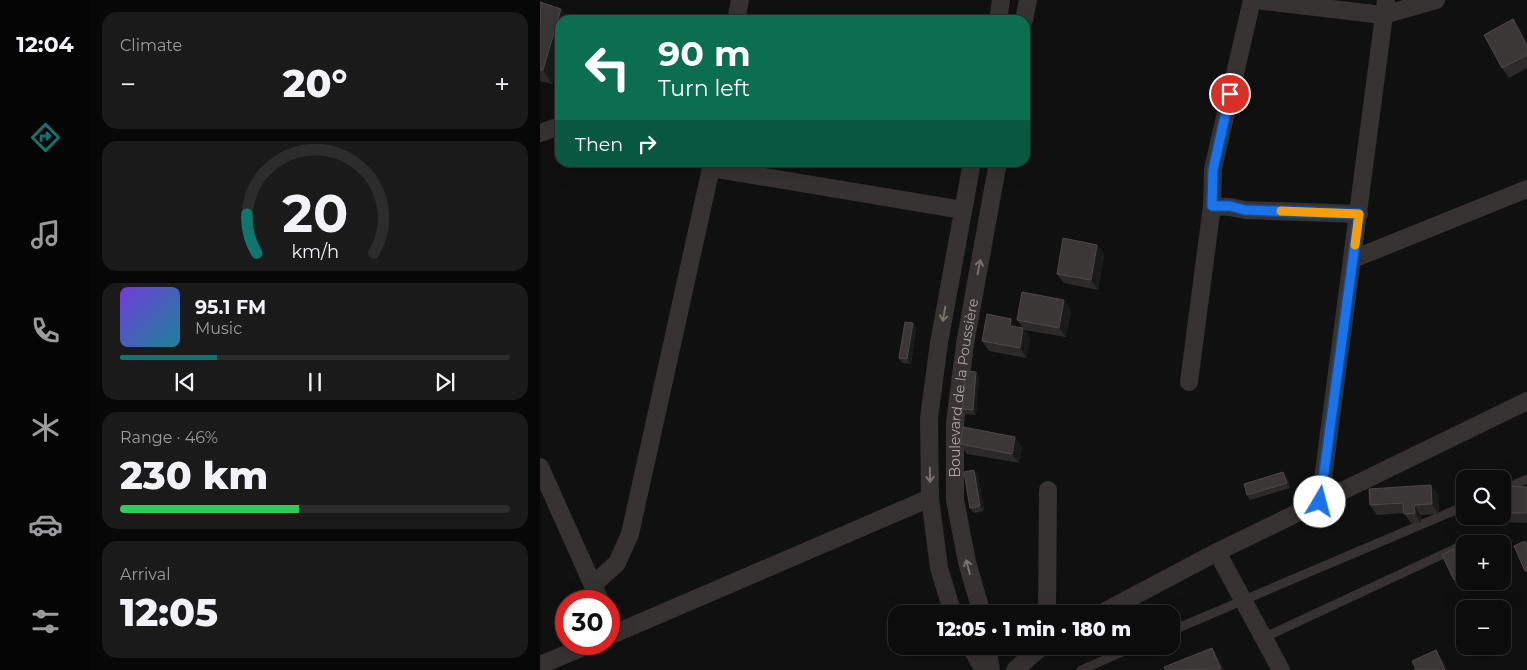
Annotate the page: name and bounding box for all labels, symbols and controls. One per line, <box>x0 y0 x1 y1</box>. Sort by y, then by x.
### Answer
text: 12:04 <box>16 31 74 58</box>
text: 90 m <box>658 32 751 75</box>
icon: left <box>575 35 640 100</box>
text: Climate <box>120 36 182 55</box>
text: 20° <box>283 60 347 107</box>
text: − <box>120 67 136 101</box>
text: + <box>494 67 510 101</box>
pin <box>1209 73 1251 115</box>
text: Turn left <box>658 75 750 102</box>
icon: arrive <box>1216 80 1244 108</box>
icon: directions <box>28 120 63 155</box>
icon: right <box>633 130 661 158</box>
text: Then <box>575 133 623 156</box>
text: 20 <box>282 182 348 245</box>
icon: music <box>28 217 63 252</box>
text: km/h <box>291 241 339 262</box>
one-way arrow <box>974 260 984 276</box>
text: 95.1 FM <box>195 296 266 319</box>
street label: Boulevard de la Poussière <box>946 297 982 477</box>
one-way arrow <box>939 305 949 321</box>
icon: phone <box>28 313 63 348</box>
text: Music <box>195 319 242 338</box>
icon: previous <box>171 368 199 396</box>
icon: pause <box>301 368 329 396</box>
icon: next <box>431 368 459 396</box>
icon: climate <box>28 410 63 445</box>
text: Range · 46% <box>120 428 218 447</box>
text: 230 km <box>120 452 268 499</box>
one-way arrow <box>925 466 935 483</box>
map controls <box>1456 470 1511 655</box>
button: search <box>1456 470 1511 525</box>
position arrow <box>1293 475 1345 527</box>
icon: car <box>28 507 63 542</box>
button: + <box>1456 535 1511 590</box>
one-way arrow <box>963 559 973 575</box>
text: Arrival <box>120 565 170 584</box>
text: 12:05 <box>120 589 218 636</box>
speed limit sign: 30 <box>555 590 620 655</box>
button: − <box>1456 600 1511 655</box>
icon: filters <box>28 604 63 639</box>
text: 12:05 · 1 min · 180 m <box>937 618 1131 641</box>

